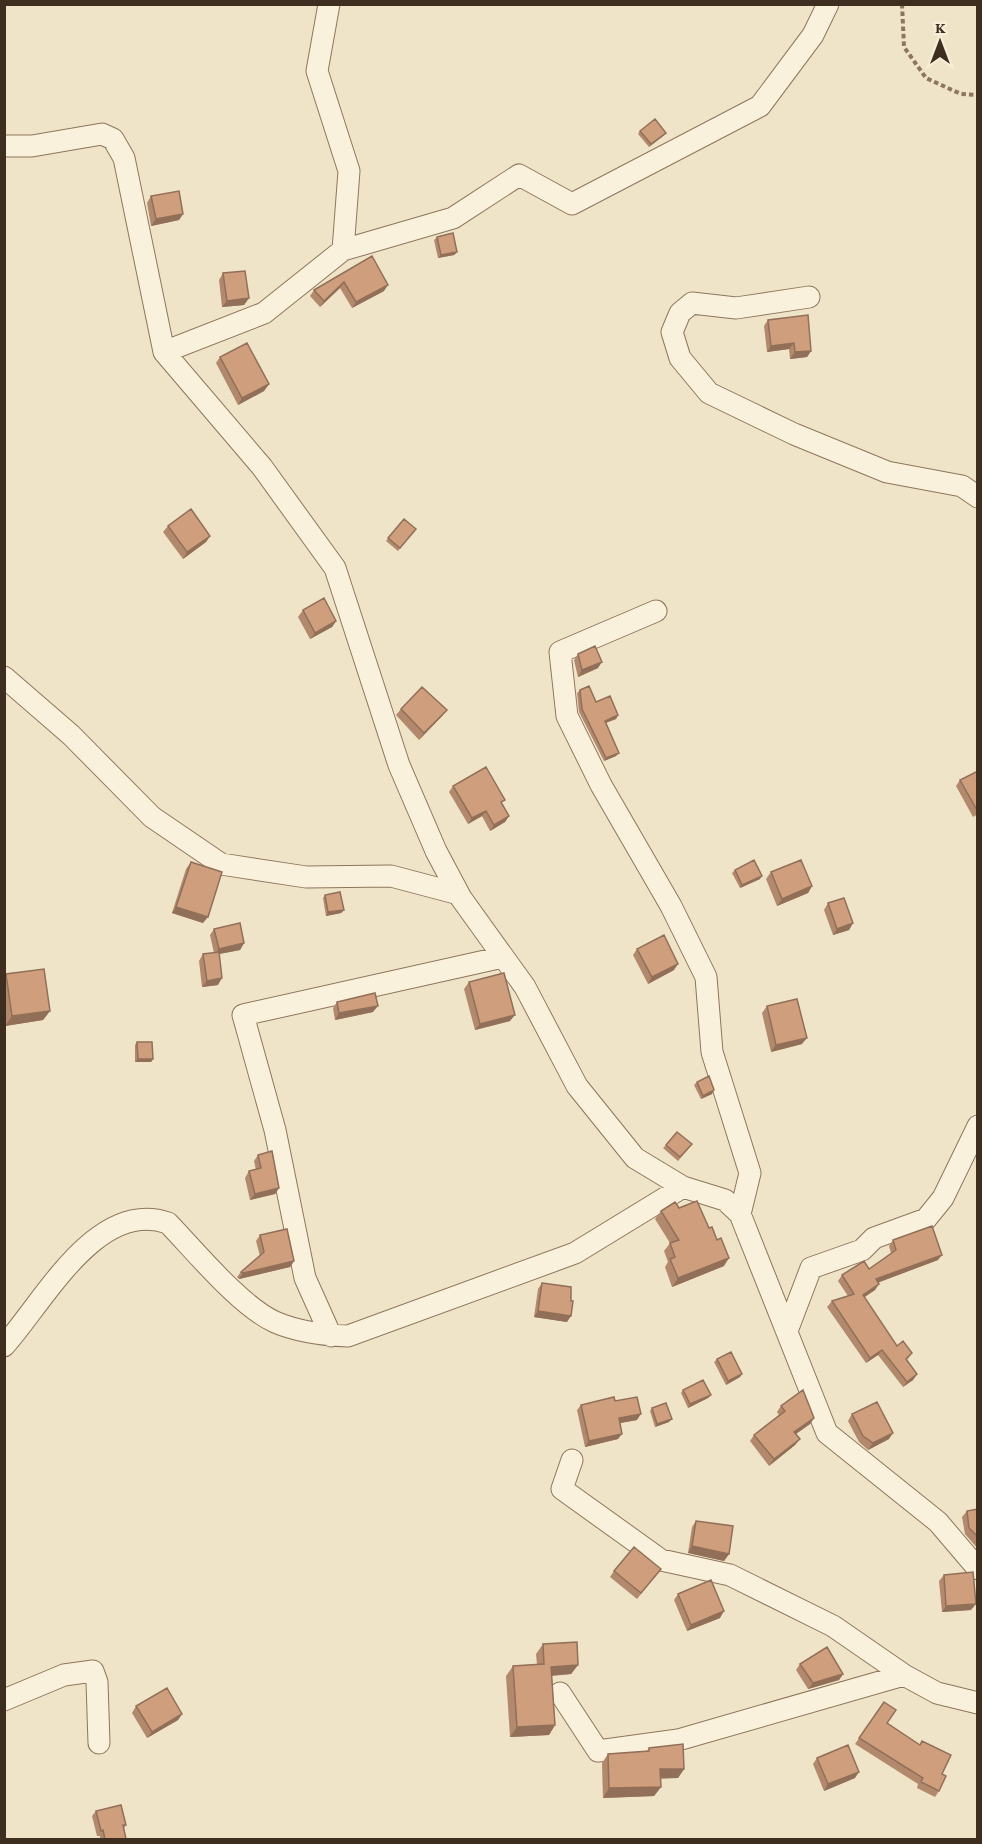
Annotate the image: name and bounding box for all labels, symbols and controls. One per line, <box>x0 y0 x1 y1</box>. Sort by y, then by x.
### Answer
north arrow <box>910 12 970 72</box>
text: K <box>935 19 946 36</box>

